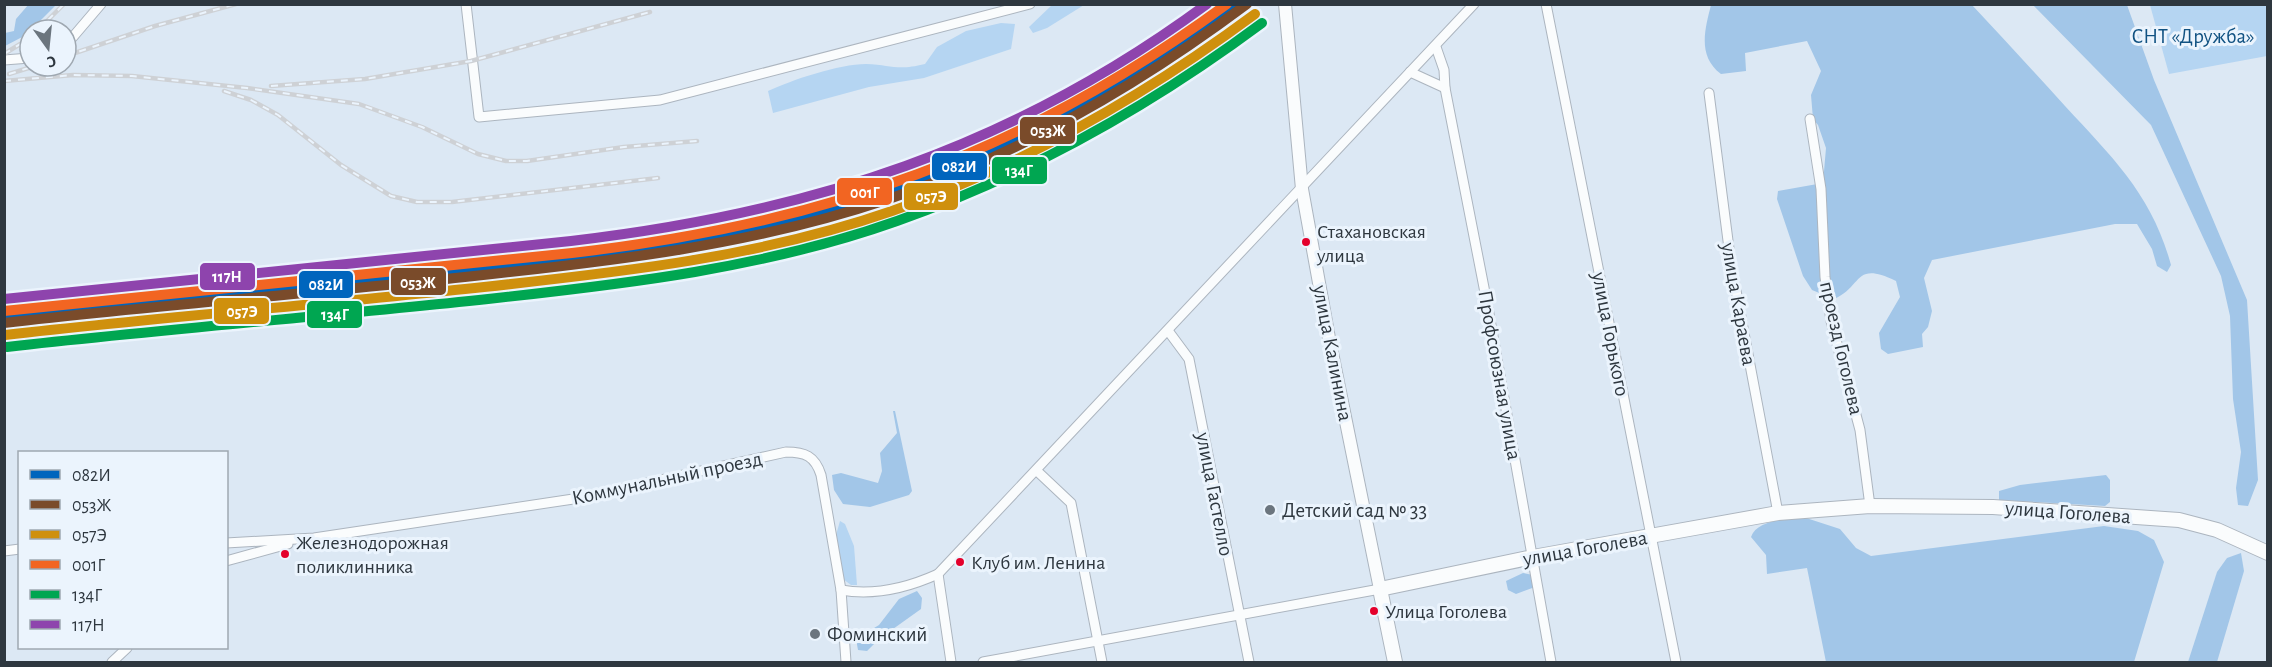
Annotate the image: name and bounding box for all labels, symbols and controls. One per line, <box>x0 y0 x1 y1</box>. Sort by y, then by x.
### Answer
north arrow <box>18 18 78 78</box>
park label: СНТ «Дружба» <box>2131 26 2255 47</box>
text: С <box>45 53 58 70</box>
line badge: 053Ж <box>1019 116 1076 145</box>
text: 053Ж <box>1030 123 1066 139</box>
line badge: 082И <box>931 152 988 181</box>
line badge: 134Г <box>991 156 1048 185</box>
text: 082И <box>941 159 977 175</box>
text: 134Г <box>1005 163 1034 179</box>
line badge: 001Г <box>836 177 893 206</box>
line badge: 057Э <box>903 182 959 211</box>
text: 001Г <box>850 185 881 201</box>
text: 057Э <box>915 189 947 205</box>
place label: Стахановская улица <box>1316 222 1426 266</box>
marker: Стахановская улица <box>1300 236 1312 248</box>
street label: улица Караева <box>1717 240 1760 368</box>
line badge: 117Н <box>199 262 256 291</box>
line badge: 053Ж <box>390 267 447 296</box>
text: 117Н <box>212 269 242 285</box>
street label: улица Горького <box>1588 269 1633 398</box>
line badge: 082И <box>298 270 354 299</box>
text: 053Ж <box>400 275 436 291</box>
text: 082И <box>308 277 344 293</box>
street label: проезд Гоголева <box>1816 279 1867 417</box>
street label: улица Калинина <box>1309 282 1356 423</box>
street label: Профсоюзная улица <box>1474 289 1525 462</box>
line badge: 057Э <box>213 297 270 325</box>
line badge: 134Г <box>306 300 363 329</box>
text: 057Э <box>226 304 258 320</box>
text: 134Г <box>321 307 350 323</box>
street label: улица Гастелло <box>1192 429 1237 558</box>
street label: Коммунальный проезд <box>570 448 764 509</box>
legend <box>18 451 228 649</box>
text: 082И <box>72 467 111 485</box>
text: 053Ж <box>72 497 111 515</box>
street label: улица Гоголева <box>2003 498 2132 527</box>
place label: Детский сад № 33 <box>1282 500 1427 521</box>
marker: Детский сад № 33 <box>1263 503 1277 517</box>
text: 057Э <box>72 527 107 545</box>
street label: улица Гоголева <box>1520 527 1649 570</box>
place label: Железнодорожная поликлинника <box>296 533 449 577</box>
marker: Железнодорожная поликлинника <box>279 548 291 560</box>
place label: Клуб им. Ленина <box>971 553 1105 573</box>
marker: Клуб им. Ленина <box>954 556 966 568</box>
text: 001Г <box>72 557 105 575</box>
text: 134Г <box>72 587 102 605</box>
place label: Улица Гоголева <box>1385 602 1507 622</box>
marker: Улица Гоголева <box>1368 605 1380 617</box>
text: 117Н <box>72 617 105 635</box>
place label: Фоминский <box>827 624 927 645</box>
marker: Фоминский <box>808 627 822 641</box>

